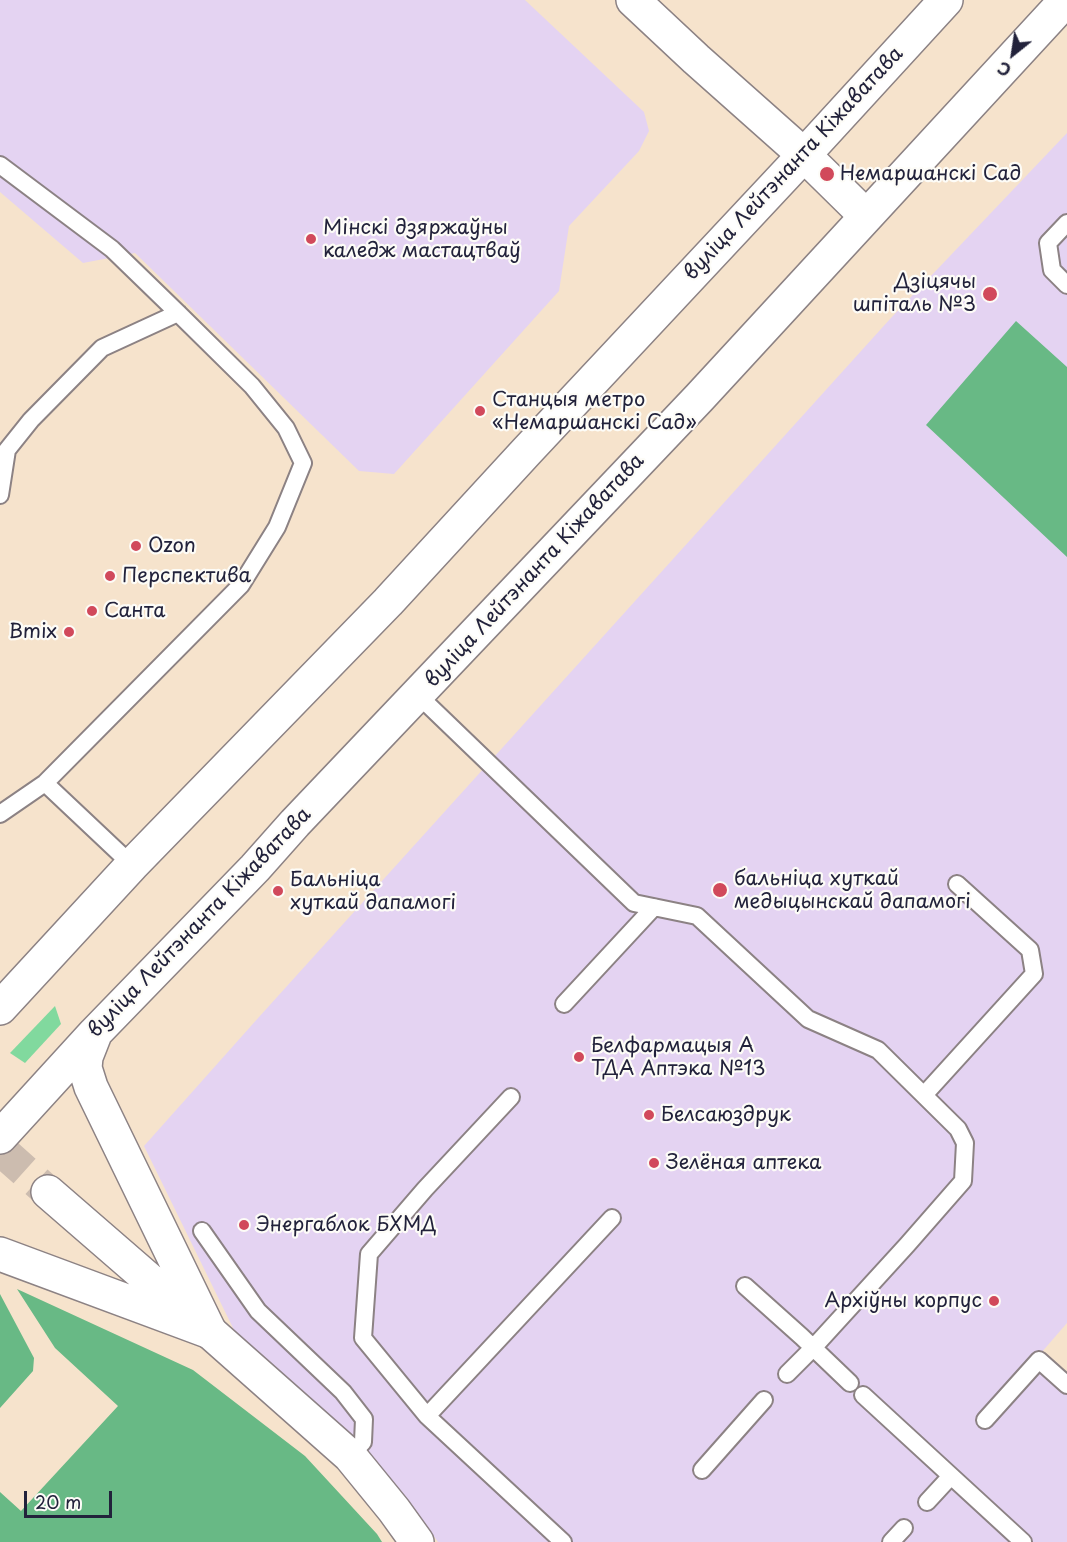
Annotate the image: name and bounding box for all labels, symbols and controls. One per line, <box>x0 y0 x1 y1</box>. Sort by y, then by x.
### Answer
north arrow <box>983 24 1043 84</box>
street label: вуліца Лейтэнанта Кіжаватава <box>679 42 909 286</box>
text: С <box>993 56 1015 83</box>
place label: Немаршанскі Сад <box>840 162 1021 186</box>
marker: Немаршанскі Сад <box>818 165 836 183</box>
place label: Мінскі дзяржаўны каледж мастацтваў <box>323 216 521 263</box>
marker: Мінскі дзяржаўны каледж мастацтваў <box>304 232 318 246</box>
place label: Дзіцячы шпіталь №3 <box>853 270 976 317</box>
marker: Дзіцячы шпіталь №3 <box>981 285 999 303</box>
place label: Станцыя метро «Немаршанскі Сад» <box>492 388 697 435</box>
marker: Станцыя метро «Немаршанскі Сад» <box>473 404 487 418</box>
street label: вуліца Лейтэнанта Кіжаватава <box>420 449 650 693</box>
place label: Ozon <box>148 534 196 558</box>
marker: Ozon <box>129 539 143 553</box>
place label: Перспектива <box>122 564 251 588</box>
marker: Перспектива <box>103 569 117 583</box>
place label: Санта <box>104 599 165 623</box>
marker: Санта <box>85 604 99 618</box>
place label: Bmix <box>9 620 57 644</box>
marker: Bmix <box>62 625 76 639</box>
street label: вуліца Лейтэнанта Кіжаватава <box>84 803 316 1043</box>
place label: бальніца хуткай медыцынскай дапамогі <box>734 867 971 914</box>
place label: Бальніца хуткай дапамогі <box>290 868 456 915</box>
marker: бальніца хуткай медыцынскай дапамогі <box>711 881 729 899</box>
marker: Бальніца хуткай дапамогі <box>271 884 285 898</box>
place label: Белфармацыя А ТДА Аптэка №13 <box>591 1034 766 1081</box>
marker: Белфармацыя А ТДА Аптэка №13 <box>572 1050 586 1064</box>
place label: Белсаюздрук <box>661 1103 791 1127</box>
marker: Белсаюздрук <box>642 1108 656 1122</box>
place label: Зелёная аптека <box>666 1151 821 1175</box>
marker: Зелёная аптека <box>647 1156 661 1170</box>
place label: Энергаблок БХМД <box>256 1213 437 1237</box>
marker: Энергаблок БХМД <box>237 1218 251 1232</box>
place label: Архіўны корпус <box>825 1289 982 1313</box>
marker: Архіўны корпус <box>987 1294 1001 1308</box>
scale bar <box>27 1479 116 1517</box>
text: 20 m <box>35 1488 81 1515</box>

